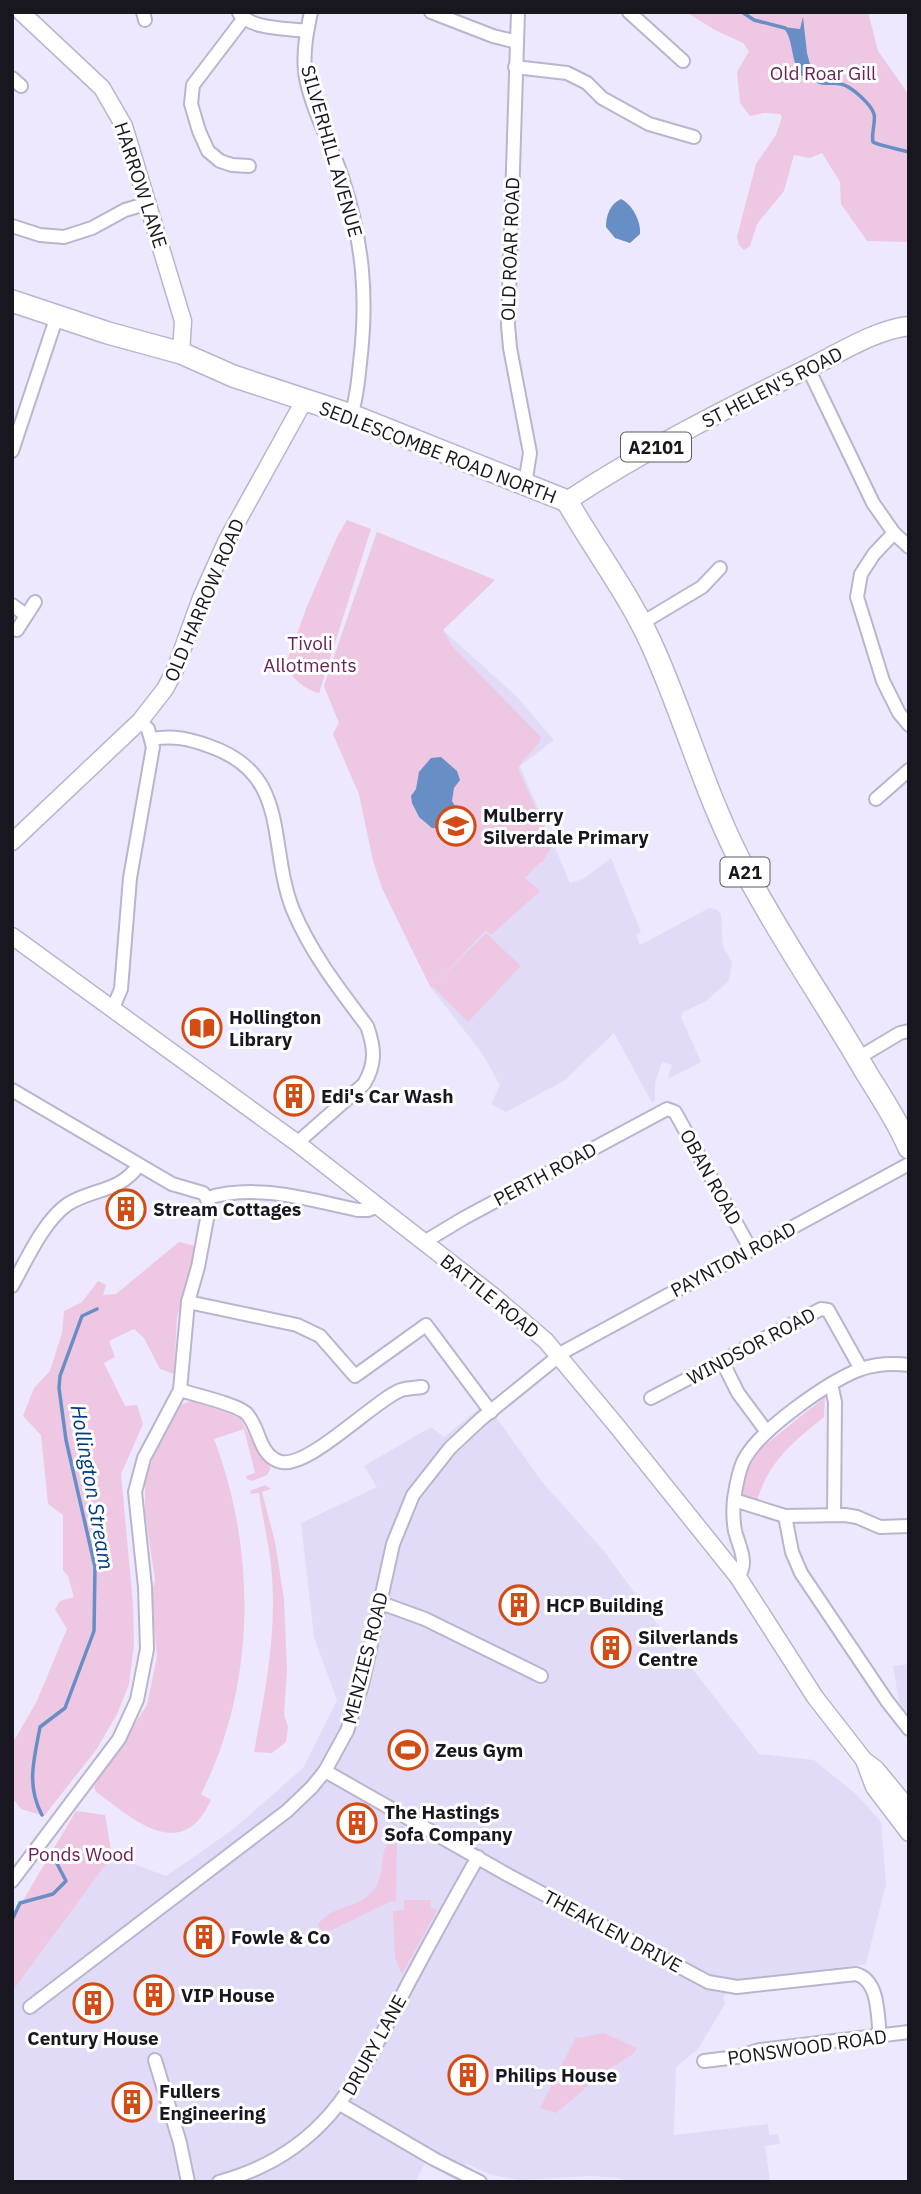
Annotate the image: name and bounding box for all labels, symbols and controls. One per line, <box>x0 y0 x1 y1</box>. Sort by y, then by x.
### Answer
park label: Old Roar Gill <box>770 61 876 85</box>
street label: SILVERHILL AVENUE <box>296 62 368 240</box>
street label: HARROW LANE <box>109 119 173 251</box>
street label: OLD ROAR ROAD <box>495 177 525 321</box>
street label: ST HELEN'S ROAD <box>698 341 846 433</box>
street label: SEDLESCOMBE ROAD NORTH <box>316 396 560 508</box>
road number: A2101 <box>621 432 691 462</box>
street label: OLD HARROW ROAD <box>159 515 249 685</box>
park label: Tivoli Allotments <box>263 631 357 677</box>
place label: Mulberry Silverdale Primary <box>483 803 650 849</box>
school or university icon: Mulberry Silverdale Primary <box>435 805 477 847</box>
road number: A21 <box>720 858 770 886</box>
place label: Hollington Library <box>229 1005 321 1051</box>
library icon: Hollington Library <box>181 1007 223 1049</box>
building icon: Edi's Car Wash <box>273 1075 315 1117</box>
place label: Edi's Car Wash <box>321 1084 453 1108</box>
street label: OBAN ROAD <box>675 1125 747 1229</box>
street label: PERTH ROAD <box>489 1137 601 1211</box>
building icon: Stream Cottages <box>105 1188 147 1230</box>
place label: Stream Cottages <box>153 1197 301 1221</box>
street label: PAYNTON ROAD <box>666 1216 800 1302</box>
street label: BATTLE ROAD <box>436 1249 544 1343</box>
street label: WINDSOR ROAD <box>683 1302 819 1390</box>
water label: Hollington Stream <box>65 1402 121 1572</box>
building icon: HCP Building <box>498 1584 540 1626</box>
street label: MENZIES ROAD <box>337 1589 393 1727</box>
place label: HCP Building <box>546 1593 664 1617</box>
place label: Silverlands Centre <box>638 1625 738 1671</box>
building icon: Silverlands Centre <box>590 1627 632 1669</box>
sports icon: Zeus Gym <box>387 1729 429 1771</box>
place label: Zeus Gym <box>435 1738 523 1762</box>
place label: The Hastings Sofa Company <box>384 1800 513 1846</box>
building icon: The Hastings Sofa Company <box>336 1802 378 1844</box>
park label: Ponds Wood <box>28 1842 134 1866</box>
street label: THEAKLEN DRIVE <box>540 1884 686 1978</box>
building icon: Fowle & Co <box>183 1916 225 1958</box>
place label: Fowle & Co <box>231 1925 330 1949</box>
building icon: VIP House <box>133 1974 175 2016</box>
building icon: Century House <box>72 1982 114 2024</box>
place label: VIP House <box>181 1983 275 2007</box>
street label: DRURY LANE <box>337 1990 411 2100</box>
street label: PONSWOOD ROAD <box>726 2024 888 2070</box>
place label: Century House <box>27 2026 159 2050</box>
building icon: Philips House <box>447 2054 489 2096</box>
place label: Philips House <box>495 2063 617 2087</box>
place label: Fullers Engineering <box>159 2079 266 2125</box>
building icon: Fullers Engineering <box>111 2081 153 2123</box>

